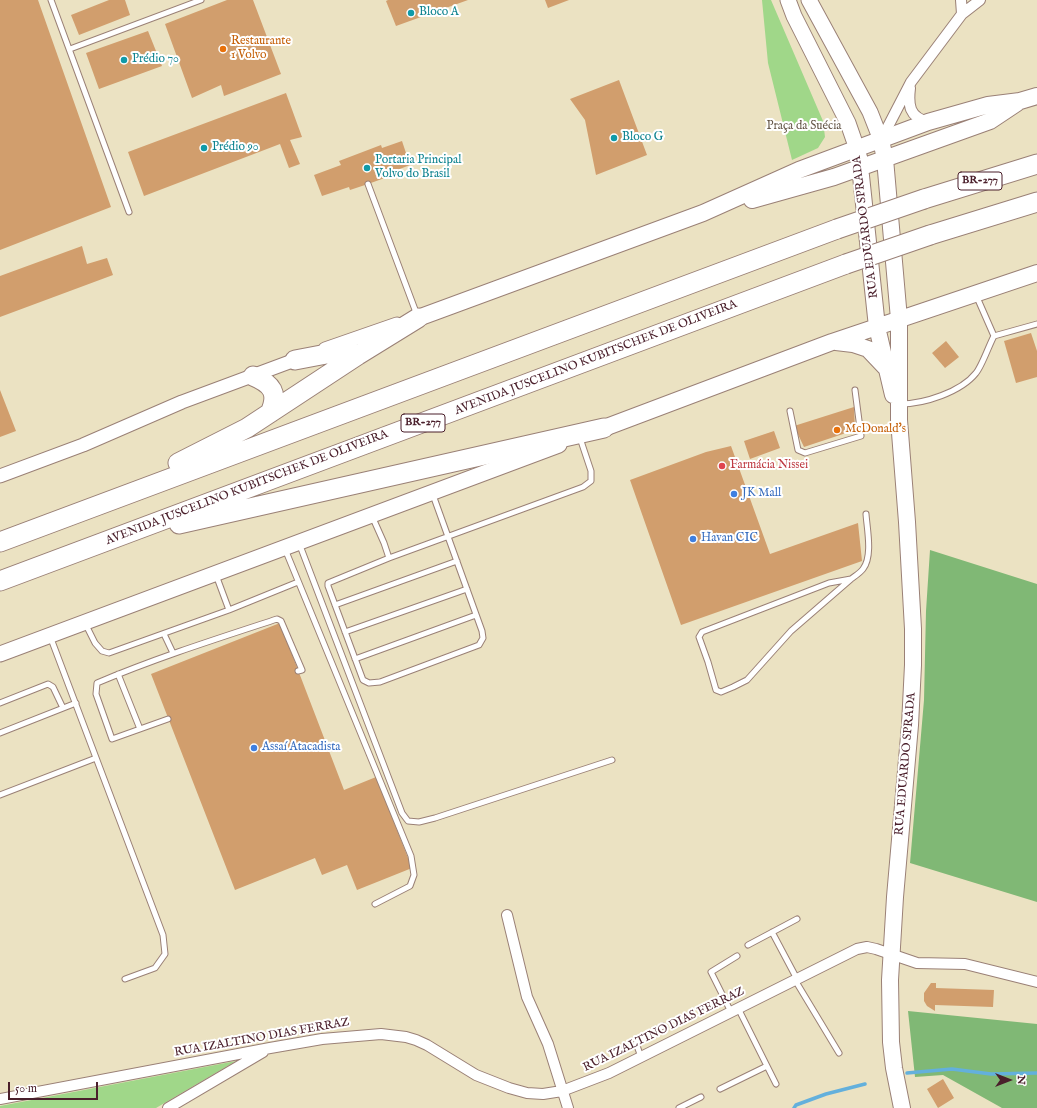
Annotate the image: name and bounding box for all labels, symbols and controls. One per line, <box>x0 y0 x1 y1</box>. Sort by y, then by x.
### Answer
place label: Bloco A <box>419 6 459 20</box>
marker: Bloco A <box>406 8 416 18</box>
place label: Restaurante 1 Volvo <box>231 35 291 63</box>
marker: Restaurante 1 Volvo <box>218 44 228 54</box>
place label: Prédio 70 <box>132 53 179 67</box>
marker: Prédio 70 <box>119 55 129 65</box>
park label: Praça da Suécia <box>766 120 842 134</box>
place label: Bloco G <box>622 131 663 145</box>
marker: Bloco G <box>609 133 619 143</box>
place label: Prédio 90 <box>212 141 259 155</box>
marker: Prédio 90 <box>199 143 209 153</box>
place label: Portaria Principal Volvo do Brasil <box>375 154 462 182</box>
street label: RUA EDUARDO SPRADA <box>850 155 882 299</box>
marker: Portaria Principal Volvo do Brasil <box>362 163 372 173</box>
road number: BR-277 <box>958 172 1002 190</box>
street label: AVENIDA JUSCELINO KUBITSCHEK DE OLIVEIRA <box>453 297 739 419</box>
road number: BR-277 <box>401 414 445 432</box>
place label: McDonald's <box>845 423 906 437</box>
marker: McDonald's <box>832 425 842 435</box>
street label: AVENIDA JUSCELINO KUBITSCHEK DE OLIVEIRA <box>104 427 390 549</box>
place label: Farmácia Nissei <box>730 459 808 473</box>
marker: Farmácia Nissei <box>717 461 727 471</box>
place label: JK Mall <box>742 487 781 501</box>
marker: JK Mall <box>729 489 739 499</box>
place label: Havan CIC <box>701 532 758 546</box>
marker: Havan CIC <box>688 534 698 544</box>
street label: RUA EDUARDO SPRADA <box>893 692 919 836</box>
place label: Assaí Atacadista <box>262 741 340 755</box>
marker: Assaí Atacadista <box>249 743 259 753</box>
street label: RUA IZALTINO DIAS FERRAZ <box>581 985 747 1075</box>
street label: RUA IZALTINO DIAS FERRAZ <box>173 1015 351 1061</box>
north arrow <box>989 1060 1029 1100</box>
scale bar <box>10 1074 100 1100</box>
text: N <box>1014 1075 1028 1085</box>
text: 50 m <box>15 1081 37 1096</box>

